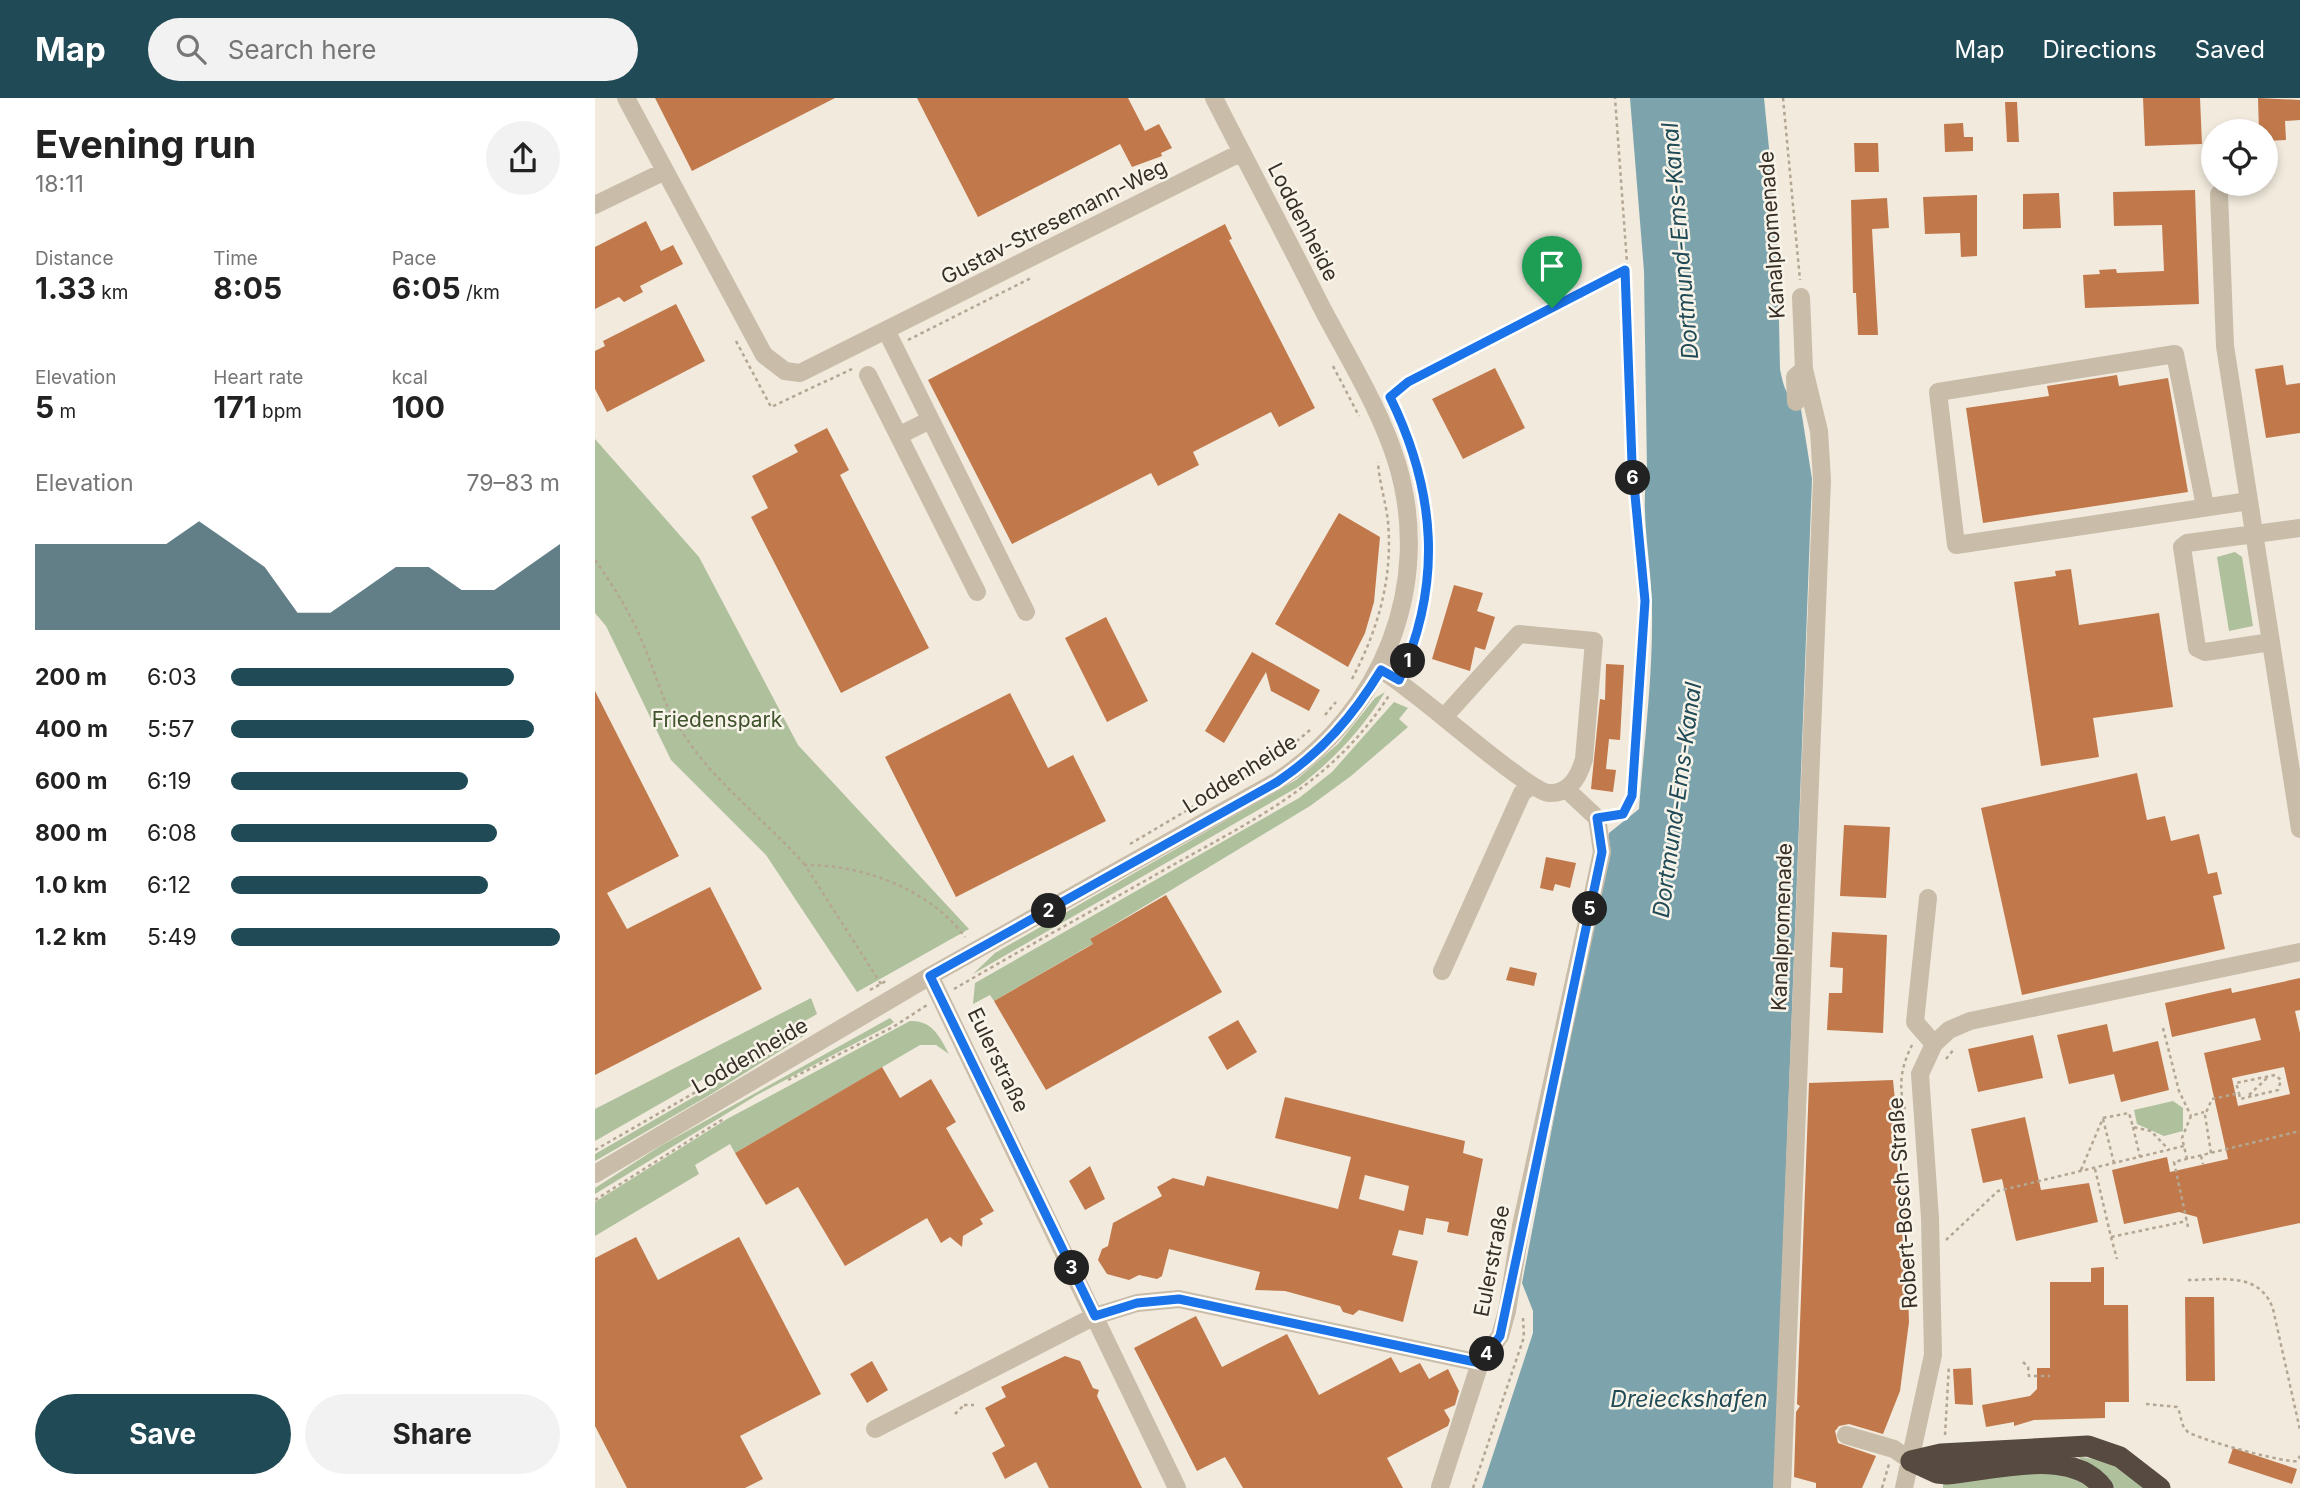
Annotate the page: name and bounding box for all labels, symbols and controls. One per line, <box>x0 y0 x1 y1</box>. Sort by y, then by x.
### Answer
search box <box>148 18 638 81</box>
text: Map <box>35 29 106 69</box>
icon: search <box>172 30 210 68</box>
text: Search here <box>228 34 376 65</box>
text: Map <box>1955 35 2004 64</box>
text: Directions <box>2042 35 2157 64</box>
text: Saved <box>2195 35 2265 64</box>
map controls <box>2201 119 2278 196</box>
button: locate <box>2201 119 2278 196</box>
text: Evening run <box>35 121 256 167</box>
button: share <box>486 121 560 195</box>
water label: Dortmund-Ems-Kanal <box>1656 121 1704 361</box>
street label: Kanalpromenade <box>1753 150 1790 320</box>
street label: Gustav-Stresemann-Weg <box>937 154 1171 289</box>
street label: Loddenheide <box>1263 158 1344 285</box>
text: 18:11 <box>35 170 84 198</box>
pin <box>1522 236 1582 308</box>
text: Distance <box>35 247 113 270</box>
text: Time <box>213 247 258 270</box>
text: Pace <box>392 247 436 270</box>
icon: arrive <box>1533 247 1571 285</box>
text: 1.33 <box>35 270 96 306</box>
text: 8:05 <box>213 270 282 306</box>
text: 6:05 <box>392 270 461 306</box>
text: km <box>96 281 128 304</box>
text: /km <box>461 281 500 304</box>
text: Elevation <box>35 366 116 389</box>
text: Heart rate <box>213 366 303 389</box>
text: kcal <box>392 366 428 389</box>
text: 5 <box>35 389 54 425</box>
text: 171 <box>213 389 257 425</box>
text: 100 <box>392 389 445 425</box>
text: m <box>54 400 76 423</box>
text: bpm <box>257 400 302 423</box>
pin: 6 <box>1615 460 1651 496</box>
text: 6 <box>1626 466 1639 489</box>
text: Elevation <box>35 469 134 497</box>
text: 79–83 m <box>466 469 560 497</box>
pin: 1 <box>1391 644 1425 678</box>
text: 1 <box>1403 649 1412 672</box>
text: 200 m <box>35 663 107 691</box>
text: 6:03 <box>147 663 197 691</box>
water label: Dortmund-Ems-Kanal <box>1647 680 1707 920</box>
park label: Friedenspark <box>652 707 783 732</box>
text: 400 m <box>35 715 108 743</box>
text: 5:57 <box>147 715 195 743</box>
street label: Loddenheide <box>1178 729 1301 819</box>
text: 600 m <box>35 767 107 795</box>
text: 6:19 <box>147 767 192 795</box>
text: 800 m <box>35 819 107 847</box>
text: 6:08 <box>147 819 197 847</box>
street label: Kanalpromenade <box>1766 843 1797 1011</box>
text: 1.0 km <box>35 871 107 899</box>
text: 6:12 <box>147 871 191 899</box>
pin: 5 <box>1573 892 1607 926</box>
pin: 2 <box>1031 894 1067 928</box>
text: 5 <box>1583 897 1596 920</box>
text: 2 <box>1043 899 1054 922</box>
text: 1.2 km <box>35 923 107 951</box>
text: 5:49 <box>147 923 197 951</box>
street label: Eulerstraße <box>962 1003 1034 1116</box>
street label: Loddenheide <box>687 1012 812 1099</box>
street label: Robert-Bosch-Straße <box>1883 1096 1922 1310</box>
street label: Eulerstraße <box>1468 1203 1515 1319</box>
pin: 3 <box>1055 1250 1089 1286</box>
text: 3 <box>1065 1256 1078 1279</box>
pin: 4 <box>1469 1336 1505 1372</box>
text: 4 <box>1480 1342 1493 1365</box>
water label: Dreieckshafen <box>1610 1385 1768 1413</box>
button: Save <box>35 1394 291 1474</box>
button: Share <box>305 1394 560 1474</box>

